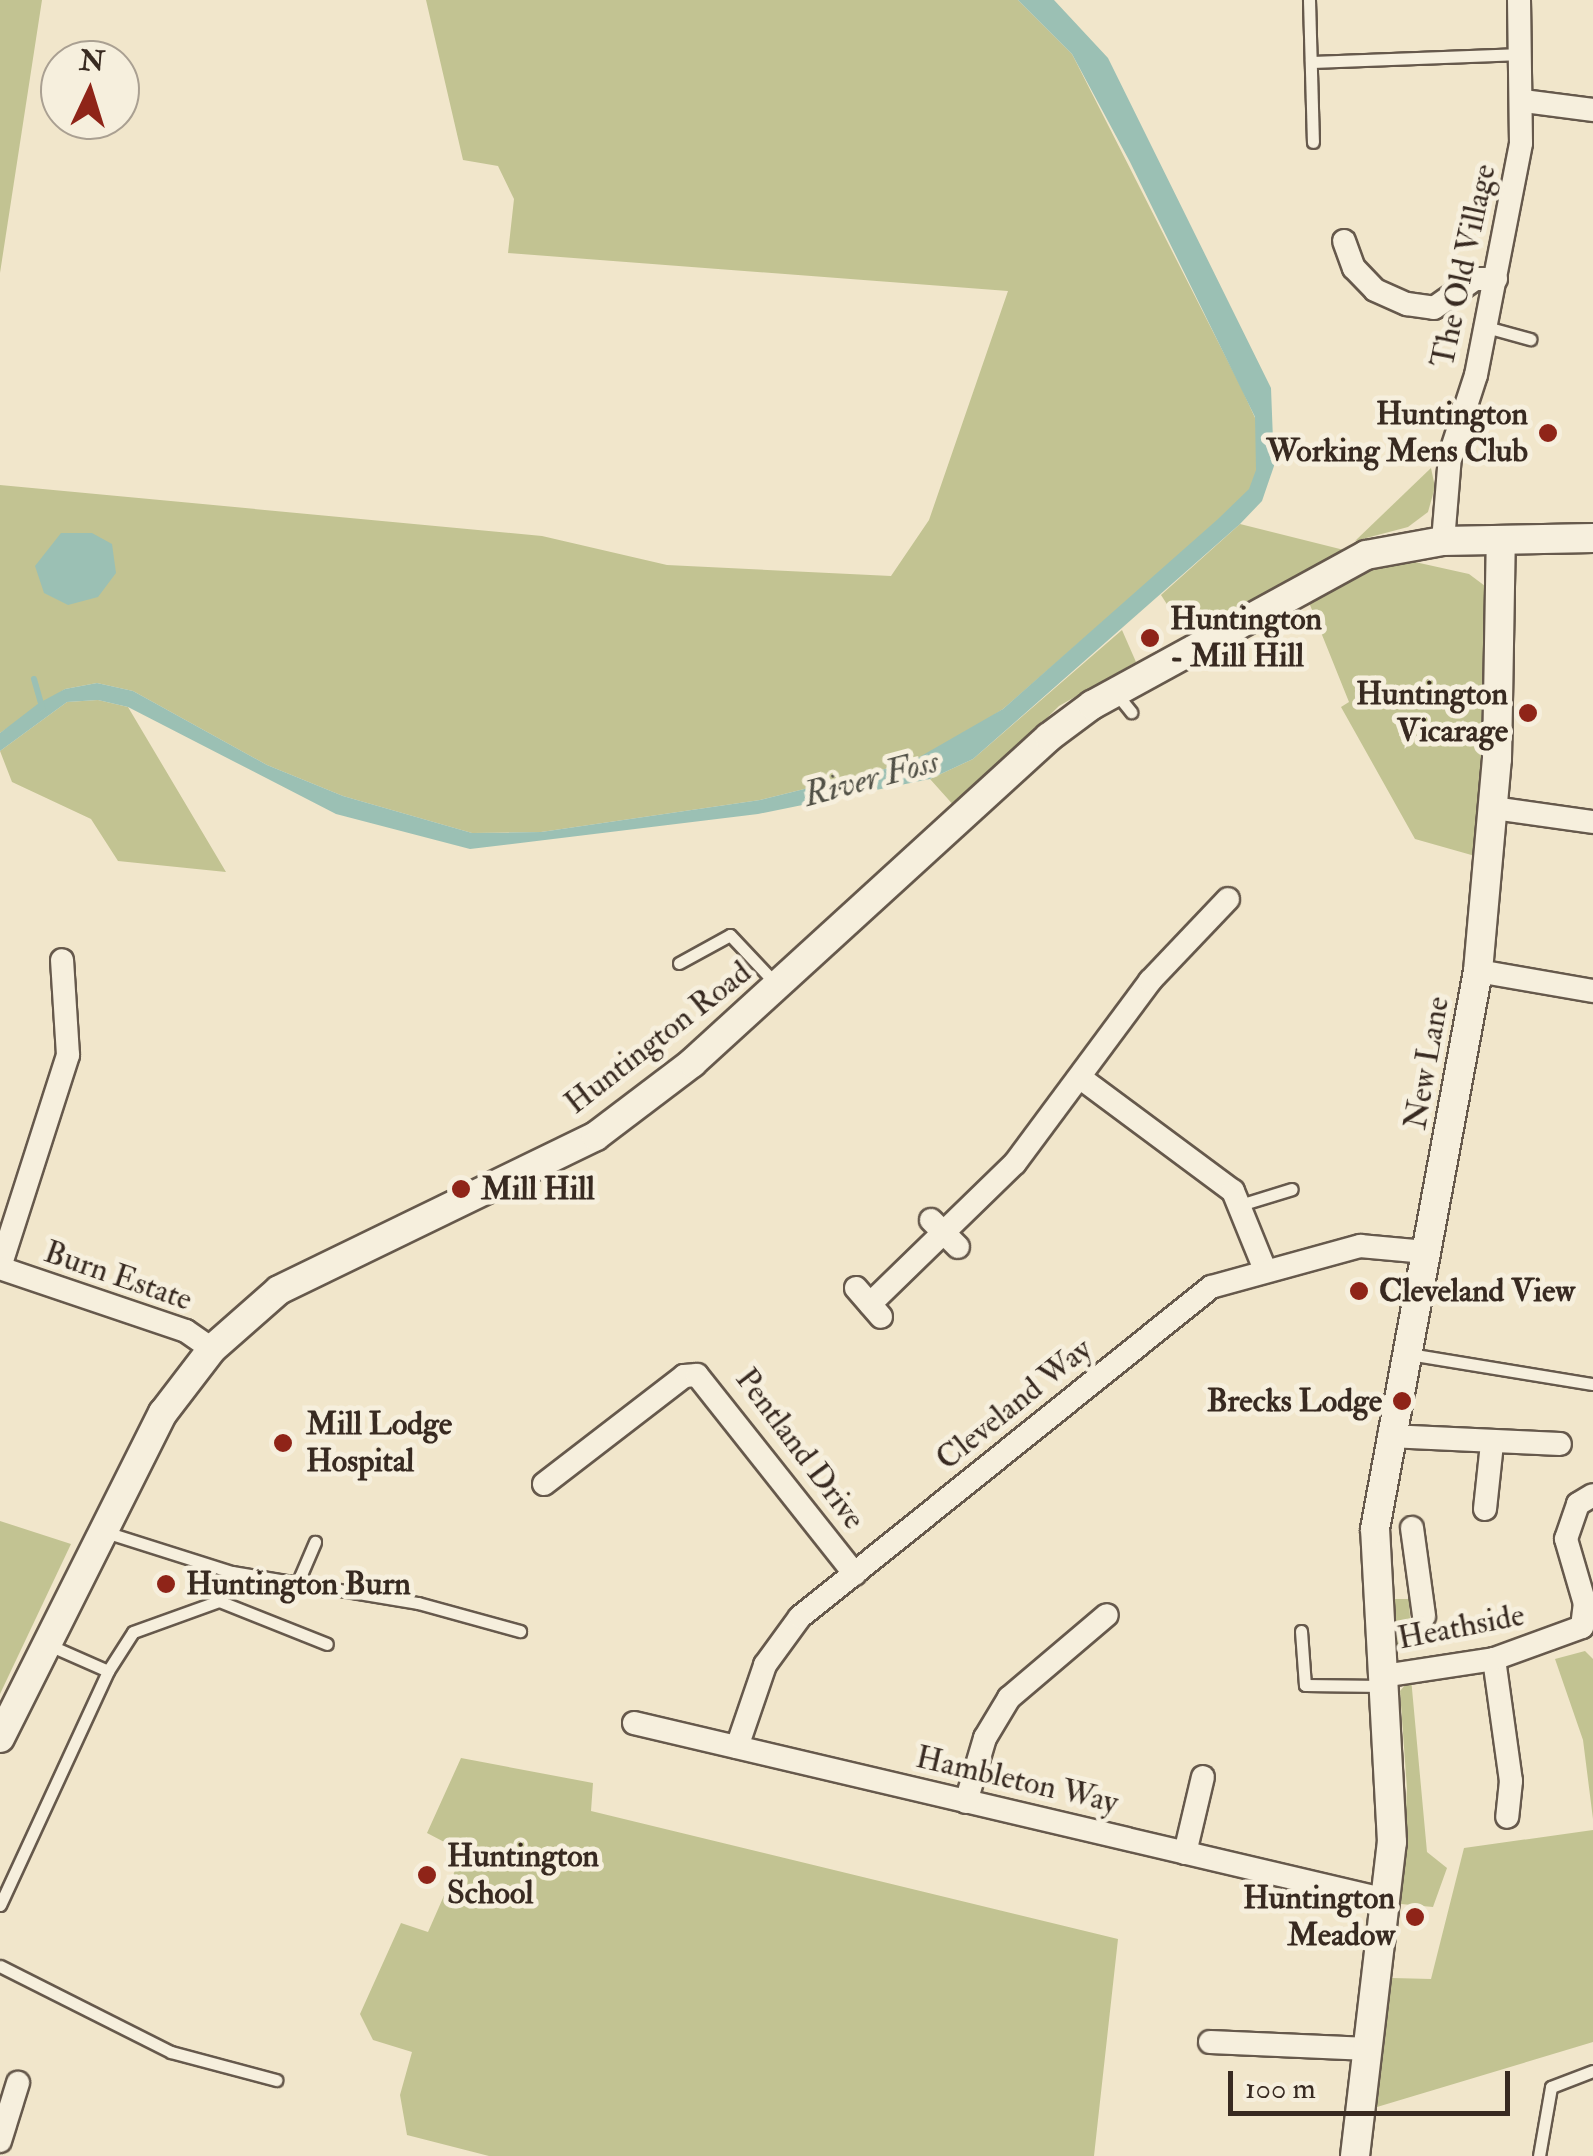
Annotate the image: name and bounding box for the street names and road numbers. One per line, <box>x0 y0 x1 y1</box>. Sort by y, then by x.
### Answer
street label: The Old Village <box>1424 161 1504 371</box>
street label: Huntington Road <box>557 953 759 1123</box>
street label: New Lane <box>1396 994 1458 1132</box>
street label: Burn Estate <box>39 1233 197 1319</box>
street label: Cleveland Way <box>929 1330 1099 1478</box>
street label: Pentland Drive <box>727 1361 873 1537</box>
street label: Heathside <box>1395 1596 1527 1658</box>
street label: Hambleton Way <box>912 1738 1122 1822</box>

